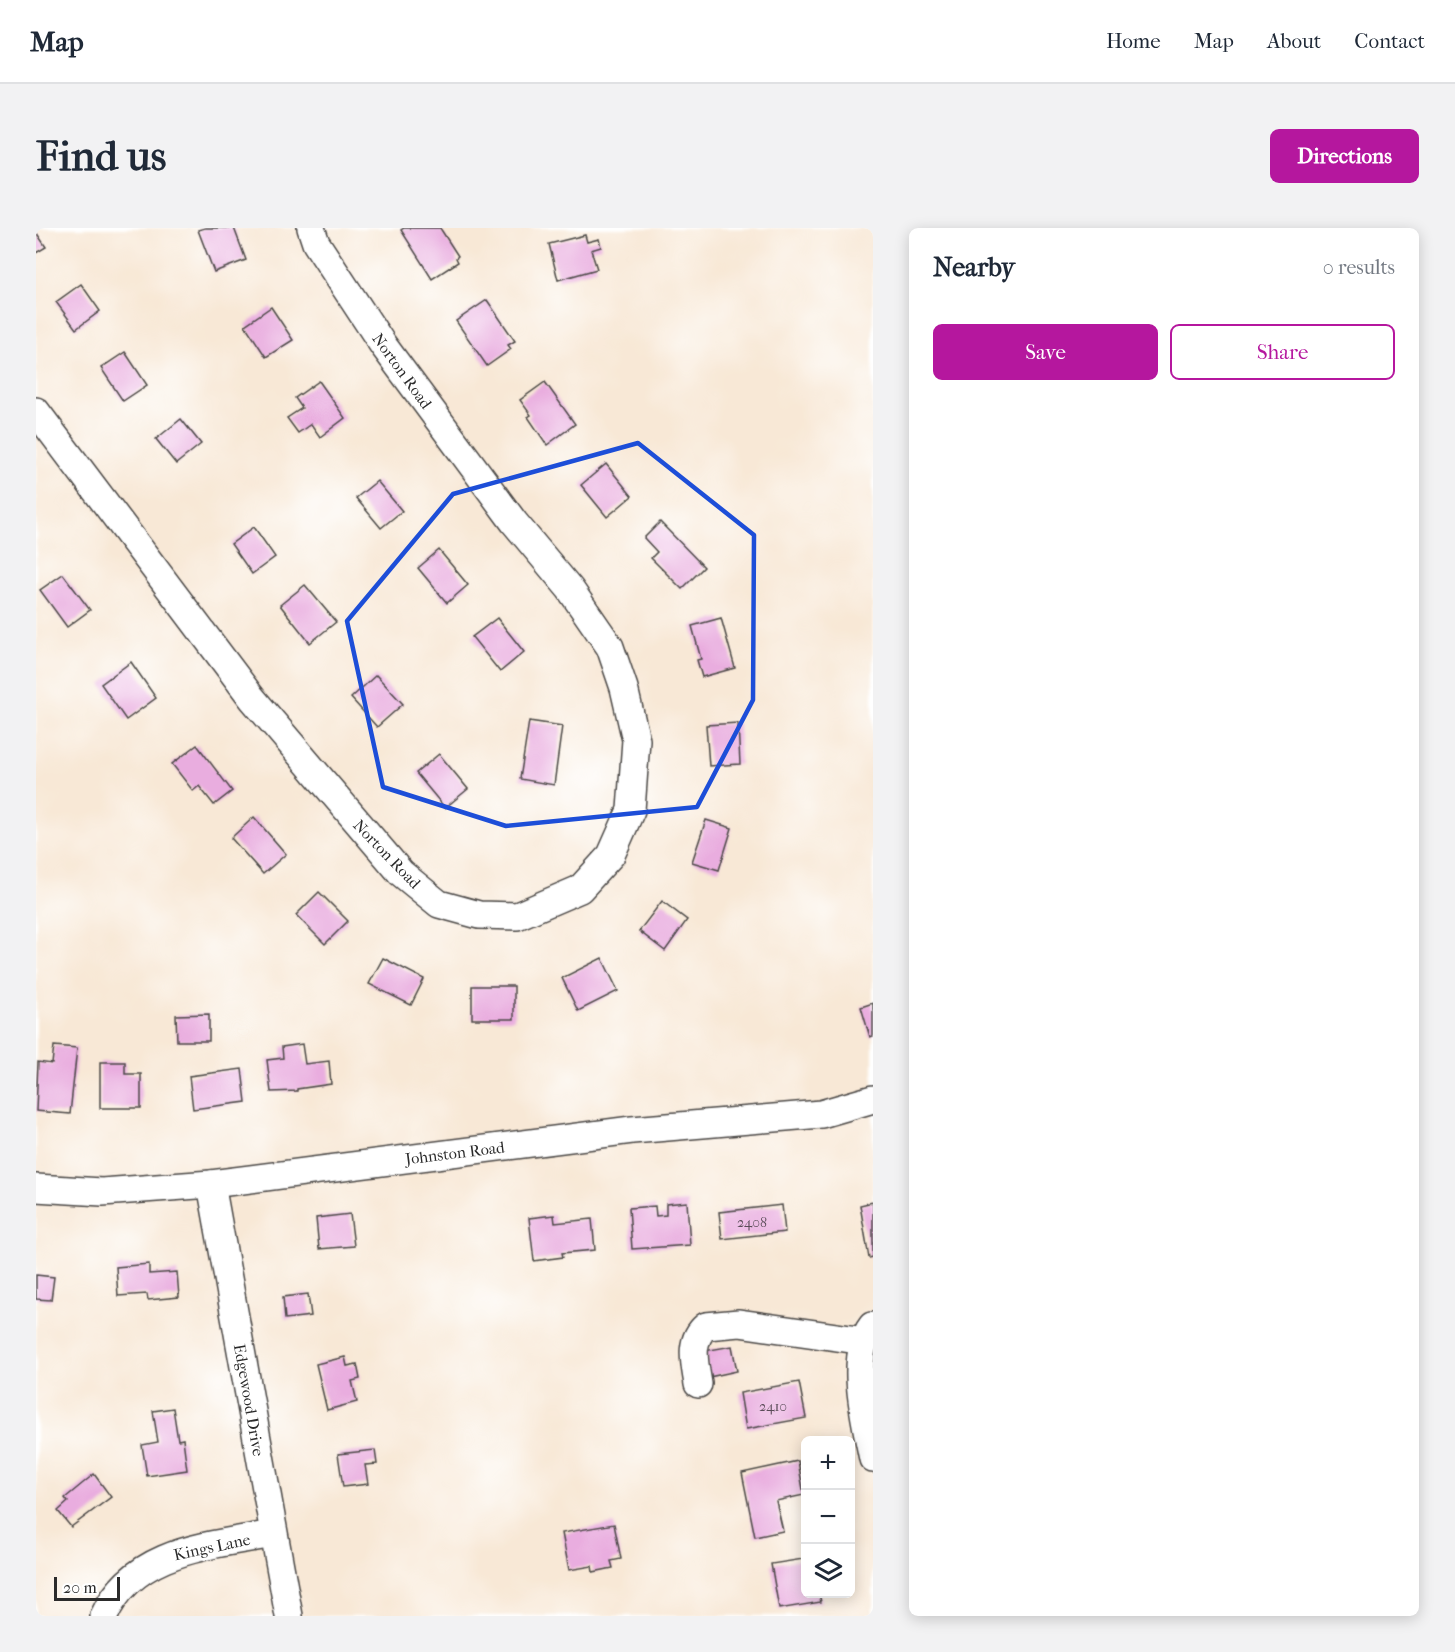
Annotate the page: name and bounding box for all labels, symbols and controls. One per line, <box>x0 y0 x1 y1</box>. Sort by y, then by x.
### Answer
text: Map <box>30 25 84 58</box>
text: Home <box>1106 29 1161 53</box>
text: Map <box>1194 29 1234 53</box>
text: About <box>1267 29 1321 53</box>
text: Contact <box>1354 29 1425 53</box>
button: Directions <box>1270 129 1419 183</box>
text: Find us <box>36 132 166 181</box>
text: Nearby <box>933 252 1015 283</box>
text: 0 results <box>1323 256 1395 279</box>
button: Save <box>933 324 1158 380</box>
button: Share <box>1170 324 1395 380</box>
street label: Norton Road <box>368 329 436 413</box>
street label: Norton Road <box>349 815 425 893</box>
street label: Johnston Road <box>402 1137 506 1169</box>
house number: 2408 <box>737 1214 767 1231</box>
street label: Edgewood Drive <box>230 1342 268 1458</box>
house number: 2410 <box>759 1398 787 1415</box>
map controls <box>801 1436 855 1598</box>
button: + <box>801 1436 855 1490</box>
button: − <box>801 1490 855 1544</box>
street label: Kings Lane <box>172 1530 252 1564</box>
button: layers <box>801 1544 855 1598</box>
scale bar <box>54 1574 120 1602</box>
text: 20 m <box>63 1578 97 1597</box>

